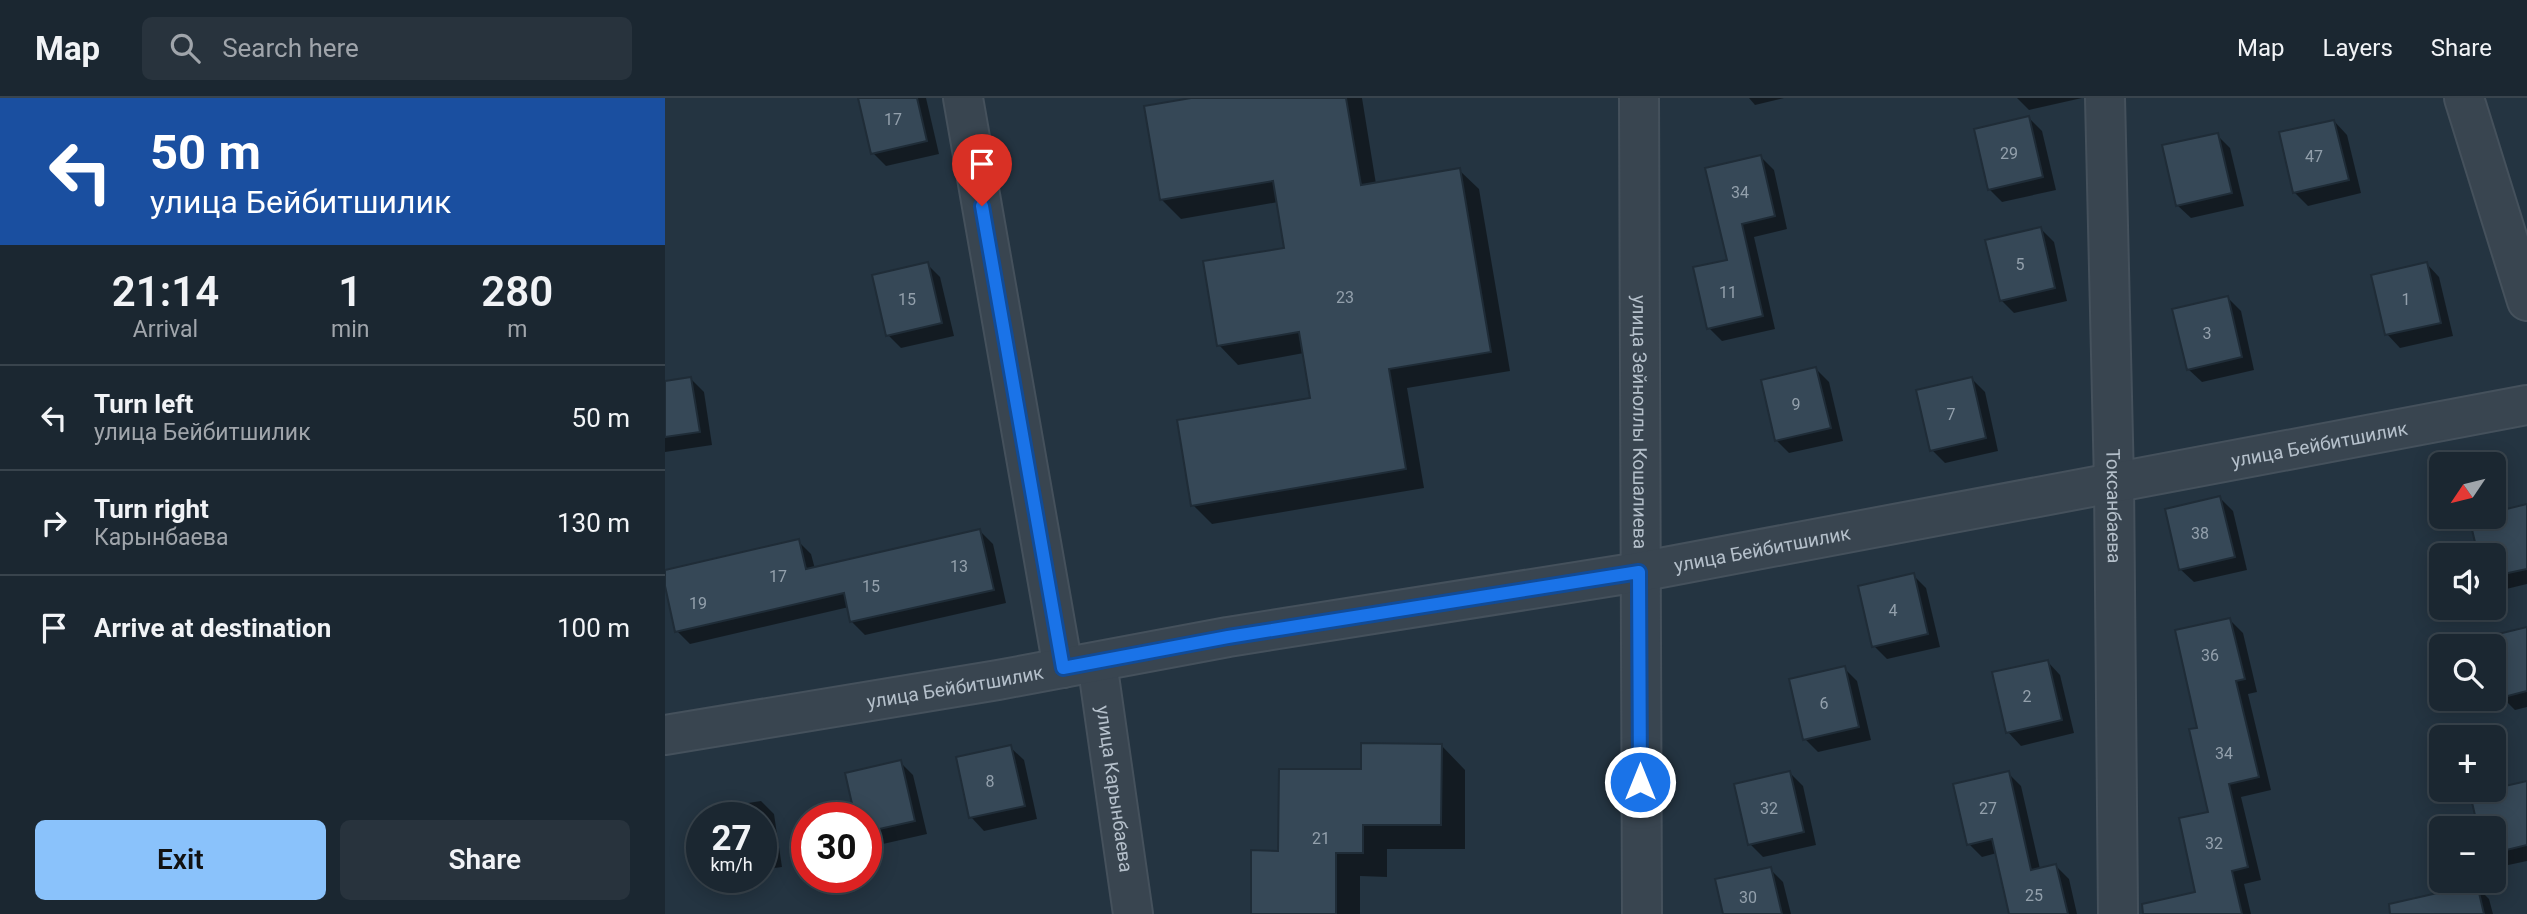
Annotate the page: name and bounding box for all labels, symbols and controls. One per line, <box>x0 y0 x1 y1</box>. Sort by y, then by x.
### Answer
search box <box>142 17 632 80</box>
text: Map <box>35 29 100 68</box>
icon: search <box>166 29 204 67</box>
text: Search here <box>222 33 359 63</box>
text: Map <box>2237 34 2285 62</box>
text: Layers <box>2323 34 2393 62</box>
text: Share <box>2431 34 2492 62</box>
house number: 17 <box>884 110 902 129</box>
text: 50 m <box>150 124 261 181</box>
icon: left <box>35 126 126 217</box>
pin <box>952 134 1012 206</box>
house number: 29 <box>2000 144 2018 163</box>
icon: arrive <box>963 145 1001 183</box>
house number: 47 <box>2305 147 2323 166</box>
text: улица Бейбитшилик <box>150 183 451 221</box>
house number: 34 <box>1731 183 1749 202</box>
house number: 5 <box>2016 255 2025 274</box>
text: 21:14 <box>112 267 219 316</box>
text: 1 <box>338 267 362 316</box>
text: 280 <box>481 267 553 316</box>
house number: 11 <box>1719 283 1737 302</box>
house number: 23 <box>1336 288 1354 307</box>
house number: 15 <box>898 290 916 309</box>
house number: 1 <box>2402 290 2411 309</box>
street label: улица Зейноллы Кошалиева <box>1628 295 1652 549</box>
text: Arrival <box>133 316 198 343</box>
text: min <box>331 316 369 343</box>
text: m <box>507 316 527 343</box>
house number: 3 <box>2203 324 2212 343</box>
text: Turn left <box>94 389 193 419</box>
house number: 9 <box>1792 395 1801 414</box>
icon: left <box>35 399 73 437</box>
text: 50 m <box>572 403 630 433</box>
house number: 7 <box>1947 405 1956 424</box>
street label: улица Бейбитшилик <box>2229 416 2410 472</box>
text: улица Бейбитшилик <box>94 419 311 446</box>
street label: Токсанбаева <box>2102 448 2126 563</box>
north arrow <box>2429 452 2506 528</box>
map controls <box>2429 452 2506 893</box>
text: Turn right <box>94 494 209 524</box>
icon: right <box>35 504 73 542</box>
text: 130 m <box>557 508 630 538</box>
street label: улица Бейбитшилик <box>1672 521 1853 577</box>
text: Карынбаева <box>94 524 228 551</box>
house number: 38 <box>2191 524 2209 543</box>
button: sound <box>2429 543 2506 620</box>
house number: 13 <box>950 557 968 576</box>
house number: 17 <box>769 567 787 586</box>
house number: 15 <box>862 577 880 596</box>
house number: 19 <box>689 594 707 613</box>
house number: 4 <box>1889 601 1898 620</box>
icon: arrive <box>35 609 73 647</box>
text: Arrive at destination <box>94 613 331 643</box>
text: 100 m <box>557 613 630 643</box>
button: search <box>2429 634 2506 711</box>
house number: 36 <box>2201 646 2219 665</box>
street label: улица Бейбитшилик <box>865 660 1046 713</box>
house number: 2 <box>2023 687 2032 706</box>
house number: 6 <box>1820 694 1829 713</box>
street label: улица Карынбаева <box>1092 704 1138 874</box>
button: + <box>2429 725 2506 802</box>
house number: 34 <box>2215 744 2233 763</box>
position arrow <box>1603 745 1677 819</box>
house number: 8 <box>986 772 995 791</box>
house number: 32 <box>1760 799 1778 818</box>
house number: 27 <box>1979 799 1997 818</box>
speed limit sign: 30 <box>791 802 882 893</box>
button: − <box>2429 816 2506 893</box>
text: 27 <box>711 818 752 859</box>
button: Exit <box>35 820 326 900</box>
button: Share <box>340 820 630 900</box>
house number: 21 <box>1312 829 1330 848</box>
house number: 32 <box>2205 834 2223 853</box>
text: km/h <box>710 854 753 875</box>
house number: 25 <box>2025 886 2043 905</box>
house number: 30 <box>1739 888 1757 907</box>

